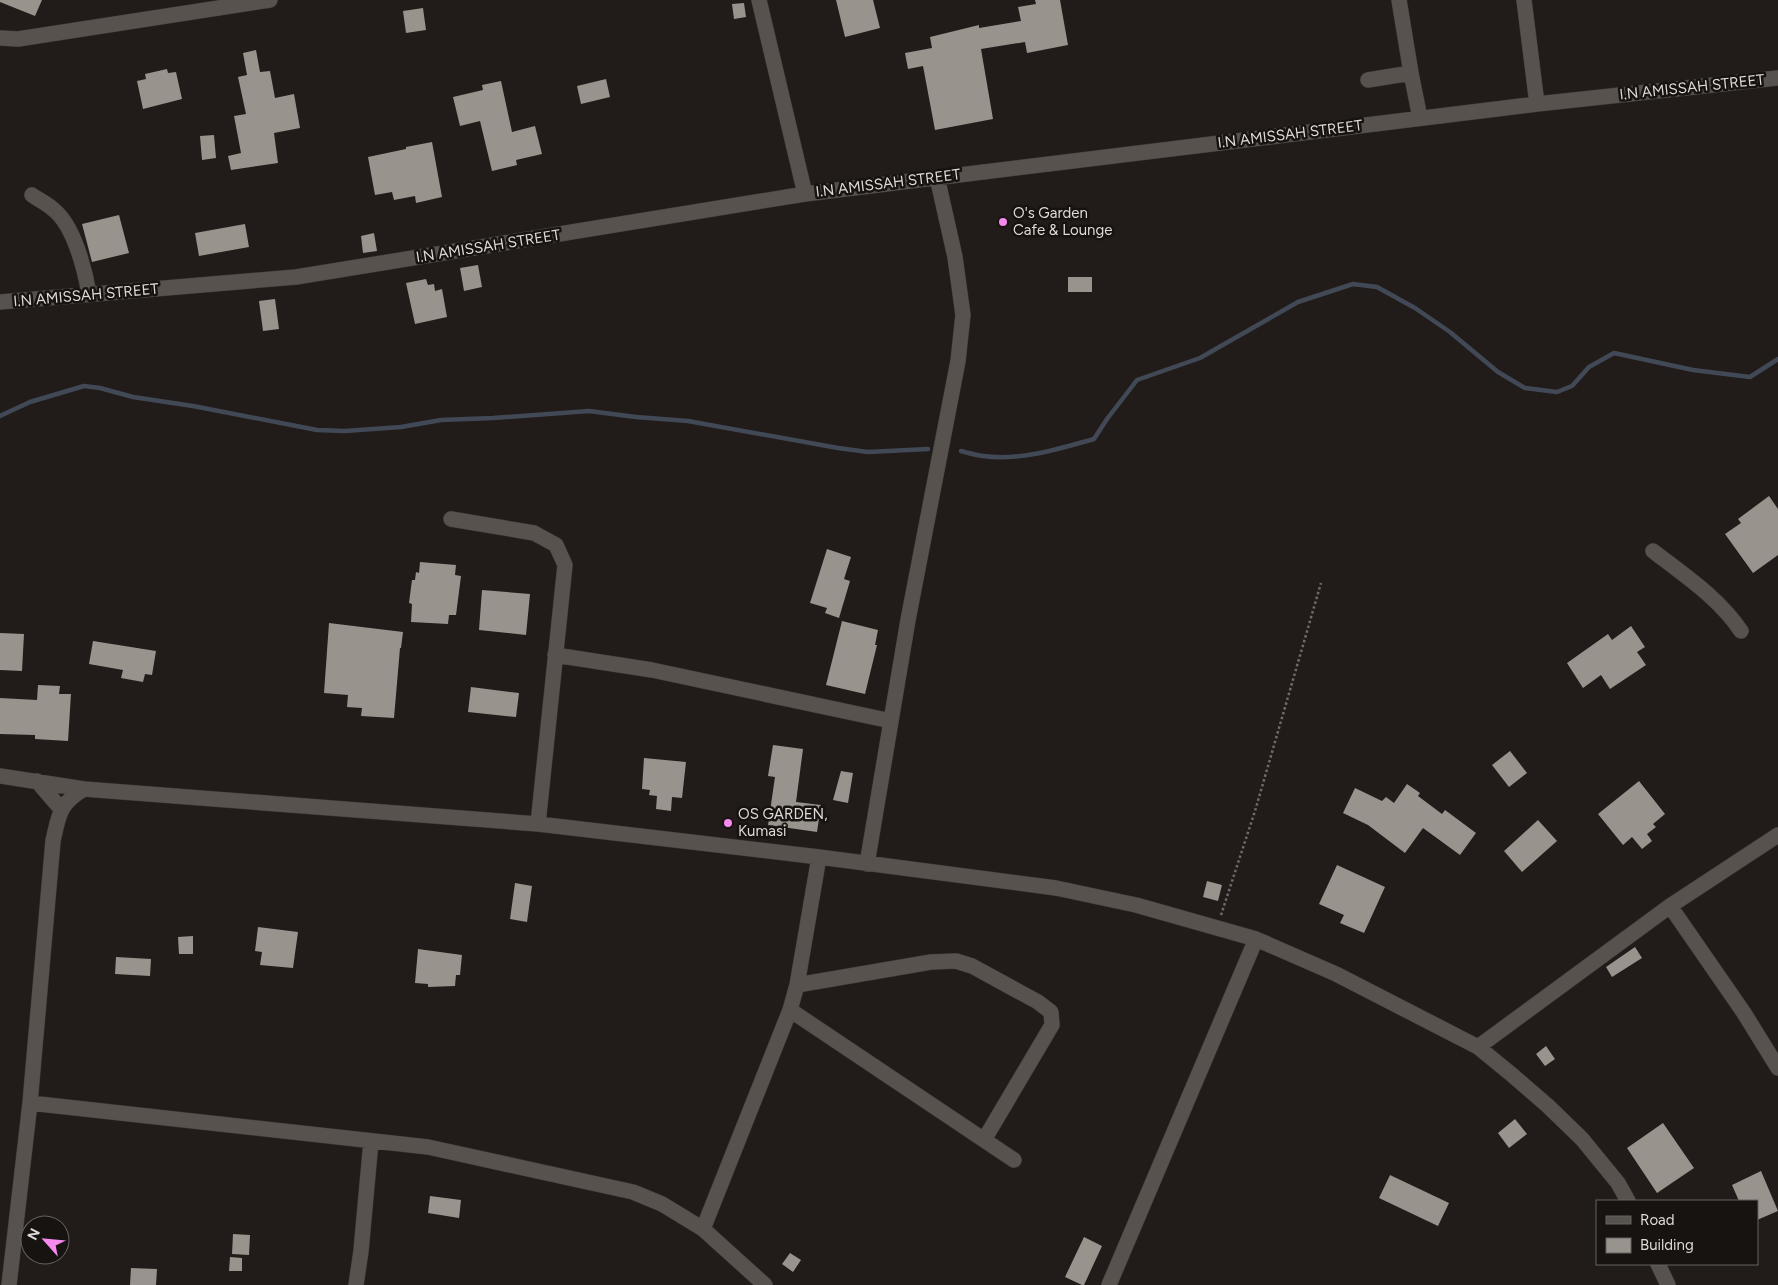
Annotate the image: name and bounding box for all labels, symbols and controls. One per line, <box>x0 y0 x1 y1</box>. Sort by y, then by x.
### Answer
street label: I.N AMISSAH STREET <box>1619 70 1766 104</box>
street label: I.N AMISSAH STREET <box>1217 116 1364 152</box>
street label: I.N AMISSAH STREET <box>815 165 962 201</box>
place label: O's Garden Cafe & Lounge <box>1013 204 1112 239</box>
marker: O's Garden Cafe & Lounge <box>997 216 1009 228</box>
street label: I.N AMISSAH STREET <box>415 226 562 266</box>
street label: I.N AMISSAH STREET <box>13 280 160 310</box>
place label: OS GARDEN, Kumasi <box>738 805 828 840</box>
marker: OS GARDEN, Kumasi <box>722 817 734 829</box>
legend <box>1596 1200 1758 1265</box>
text: Road <box>1640 1211 1675 1229</box>
north arrow <box>20 1215 70 1265</box>
text: N <box>24 1226 44 1243</box>
text: Building <box>1640 1236 1694 1254</box>

